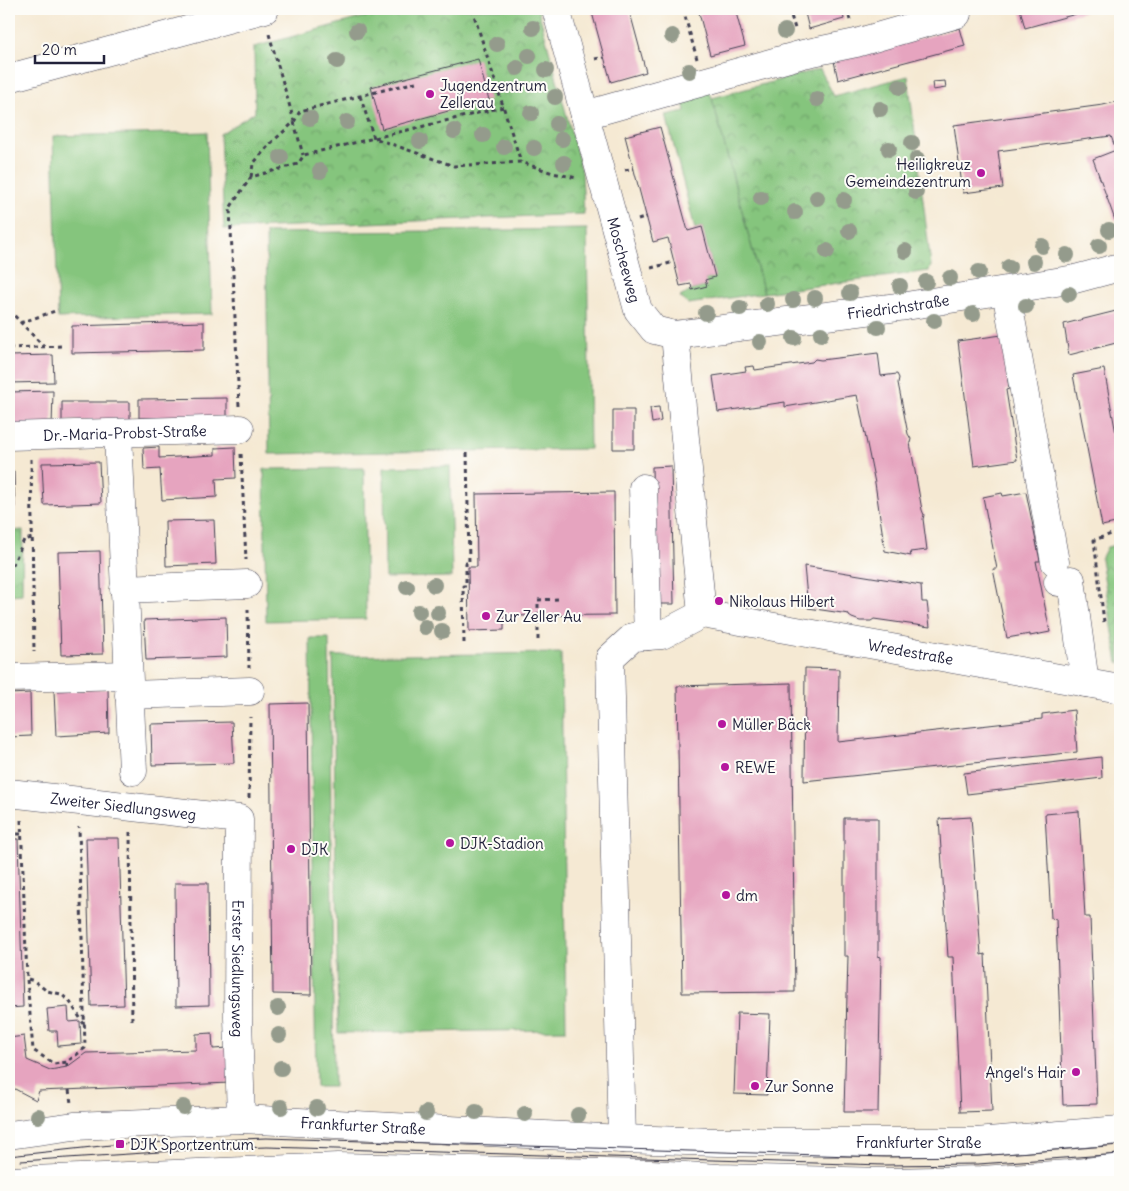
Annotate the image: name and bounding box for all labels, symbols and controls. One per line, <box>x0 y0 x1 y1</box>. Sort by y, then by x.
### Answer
scale bar <box>35 32 104 64</box>
text: 20 m <box>42 40 77 59</box>
place label: Jugendzentrum Zellerau <box>440 76 547 112</box>
marker: Jugendzentrum Zellerau <box>424 88 436 100</box>
place label: Heiligkreuz Gemeindezentrum <box>845 155 971 191</box>
marker: Heiligkreuz Gemeindezentrum <box>975 167 987 179</box>
street label: Moscheeweg <box>604 215 645 305</box>
street label: Friedrichstraße <box>846 290 951 323</box>
street label: Dr.-Maria-Probst-Straße <box>43 421 207 444</box>
place label: Nikolaus Hilbert <box>729 592 835 611</box>
marker: Nikolaus Hilbert <box>713 595 725 607</box>
place label: Zur Zeller Au <box>496 607 582 626</box>
marker: Zur Zeller Au <box>480 610 492 622</box>
street label: Wredestraße <box>866 634 955 668</box>
place label: Müller Bäck <box>732 715 811 734</box>
marker: Müller Bäck <box>716 718 728 730</box>
place label: REWE <box>735 758 776 777</box>
marker: REWE <box>719 761 731 773</box>
street label: Zweiter Siedlungsweg <box>49 788 197 824</box>
place label: DJK-Stadion <box>460 834 544 853</box>
marker: DJK-Stadion <box>444 837 456 849</box>
place label: DJK <box>301 840 329 859</box>
marker: DJK <box>285 843 297 855</box>
place label: dm <box>736 886 758 905</box>
marker: dm <box>720 889 732 901</box>
street label: Erster Siedlungsweg <box>228 900 248 1037</box>
place label: Angel‘s Hair <box>985 1063 1066 1082</box>
marker: Angel‘s Hair <box>1070 1066 1082 1078</box>
place label: Zur Sonne <box>765 1077 834 1096</box>
marker: Zur Sonne <box>749 1080 761 1092</box>
street label: Frankfurter Straße <box>300 1113 426 1138</box>
street label: Frankfurter Straße <box>856 1132 982 1152</box>
place label: DJK Sportzentrum <box>130 1135 254 1154</box>
marker: DJK Sportzentrum <box>114 1138 126 1150</box>

